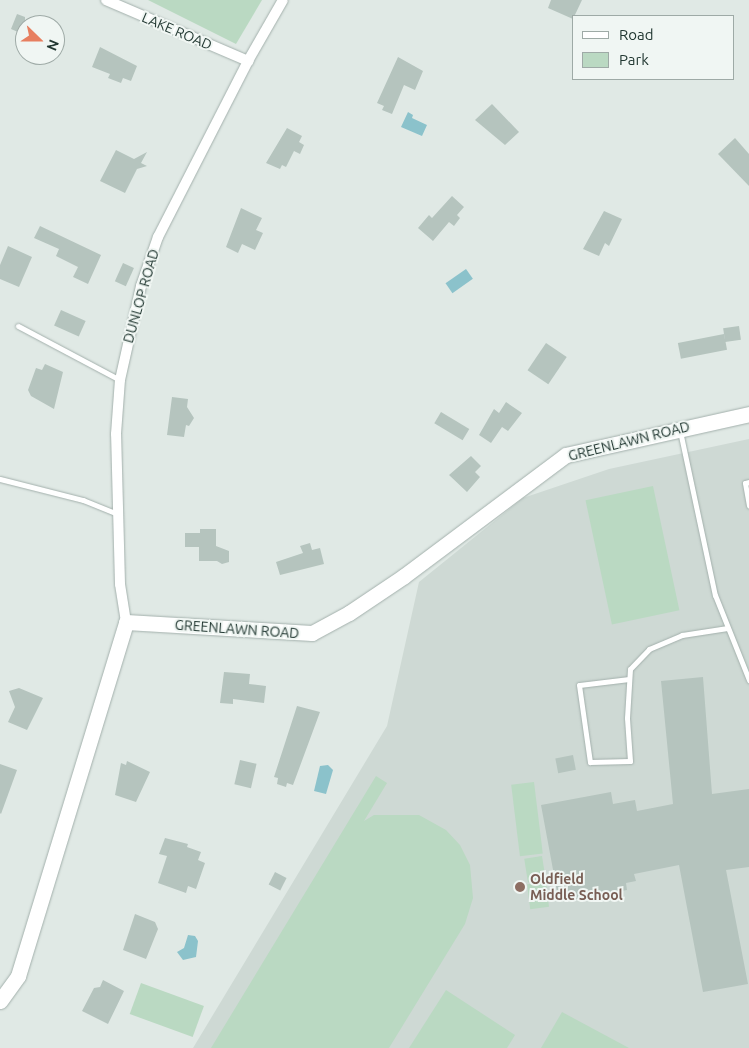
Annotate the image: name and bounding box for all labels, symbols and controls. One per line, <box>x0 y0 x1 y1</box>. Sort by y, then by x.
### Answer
street label: LAKE ROAD <box>139 9 215 53</box>
north arrow <box>15 15 65 65</box>
legend <box>572 15 734 80</box>
text: Road <box>619 26 654 43</box>
text: N <box>44 37 62 53</box>
text: Park <box>619 51 649 68</box>
street label: DUNLOP ROAD <box>120 247 162 345</box>
street label: GREENLAWN ROAD <box>566 418 692 464</box>
street label: GREENLAWN ROAD <box>174 616 300 642</box>
place label: Oldfield Middle School <box>530 871 623 904</box>
marker: Oldfield Middle School <box>514 881 526 893</box>

